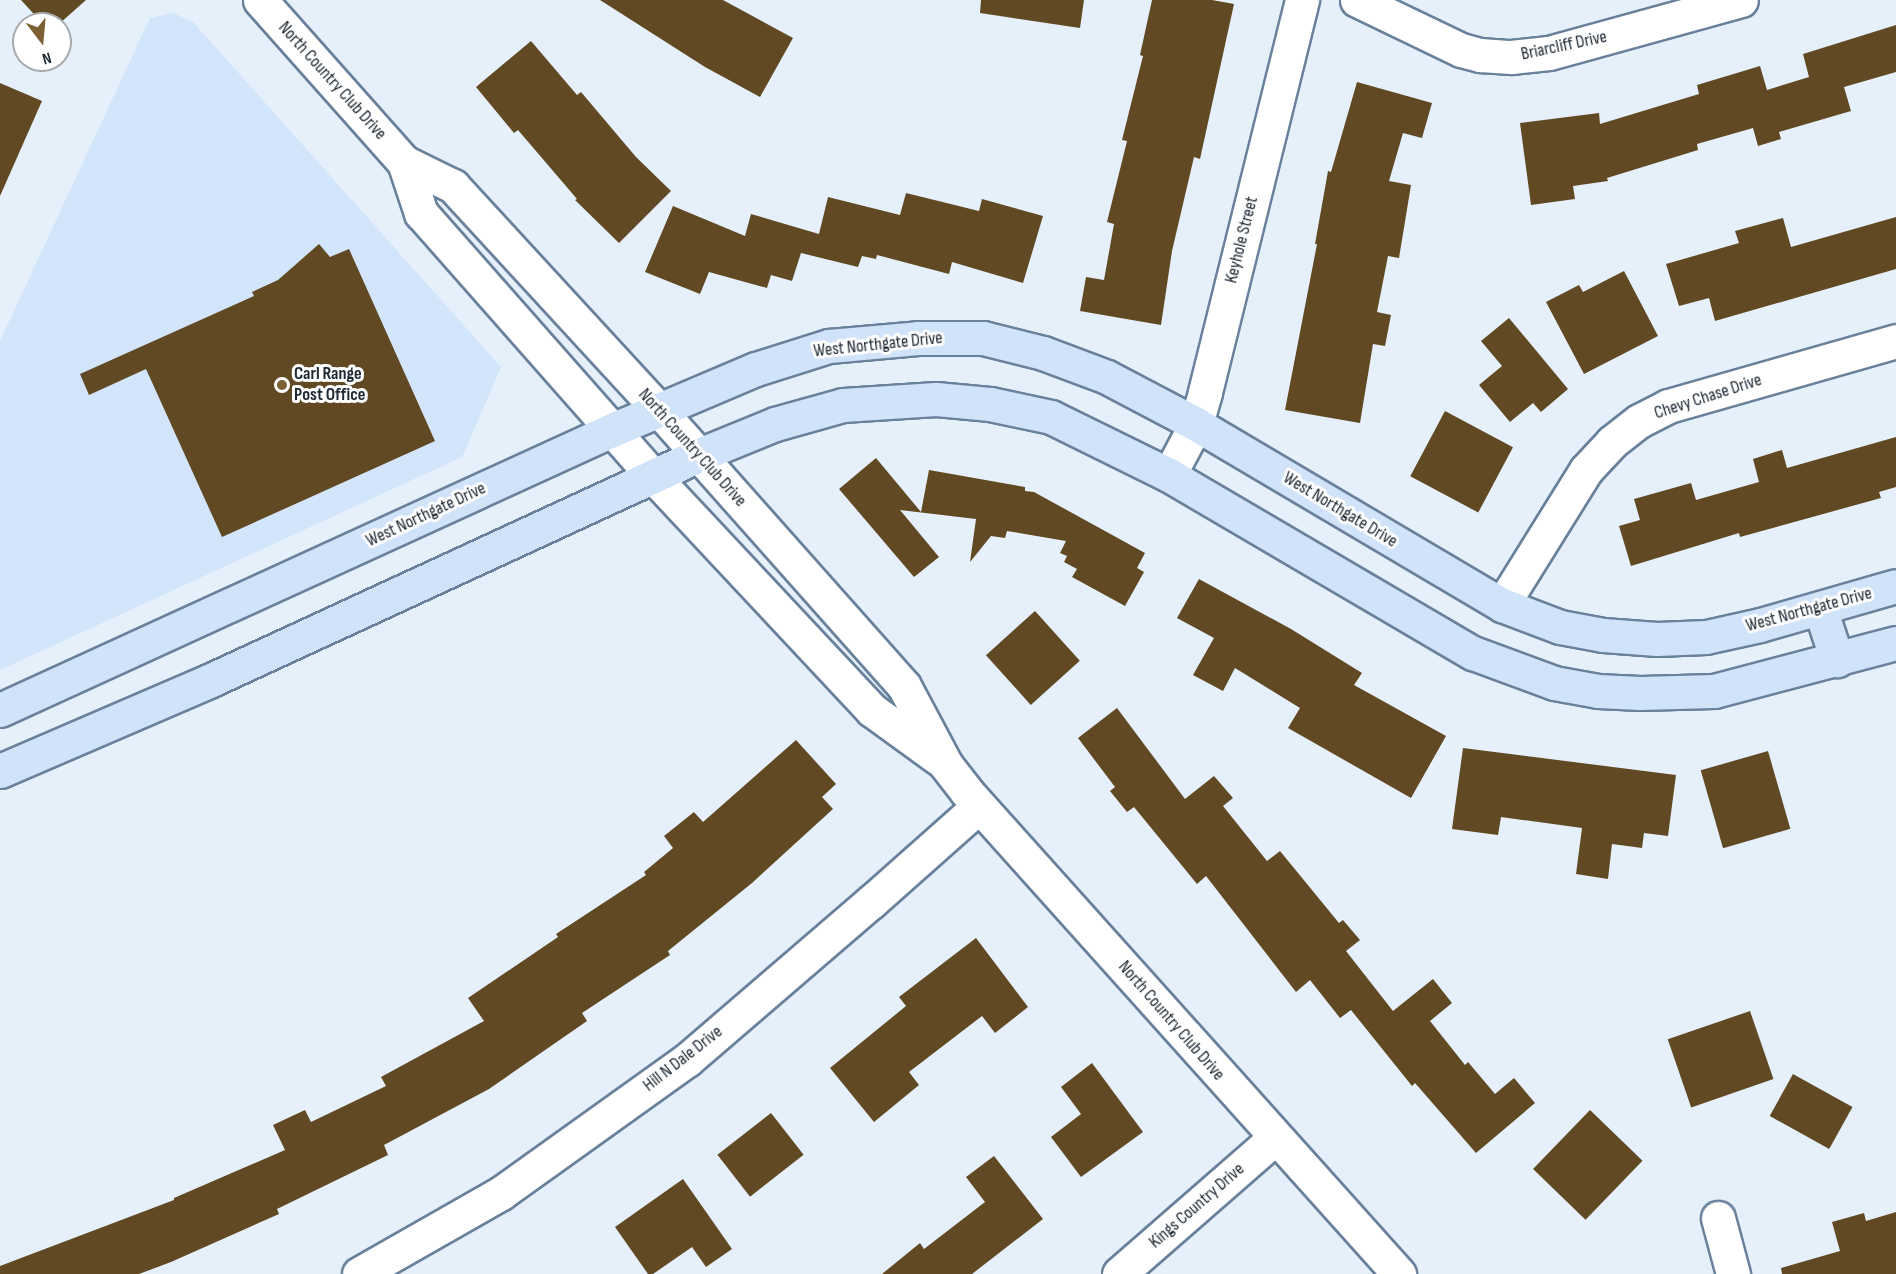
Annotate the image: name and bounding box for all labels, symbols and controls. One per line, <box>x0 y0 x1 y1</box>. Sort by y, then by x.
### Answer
north arrow <box>12 12 72 72</box>
street label: North Country Club Drive <box>273 17 391 145</box>
street label: Briarcliff Drive <box>1519 26 1609 66</box>
text: N <box>40 48 53 68</box>
street label: Keyhole Street <box>1221 194 1263 286</box>
street label: West Northgate Drive <box>813 327 943 363</box>
place label: Carl Range Post Office <box>294 364 365 406</box>
street label: Chevy Chase Drive <box>1652 369 1764 425</box>
marker: Carl Range Post Office <box>275 378 289 392</box>
street label: North Country Club Drive <box>633 384 751 512</box>
street label: West Northgate Drive <box>1279 467 1401 553</box>
street label: West Northgate Drive <box>363 478 489 552</box>
street label: West Northgate Drive <box>1744 583 1874 637</box>
street label: North Country Club Drive <box>1113 957 1229 1085</box>
street label: Hill N Dale Drive <box>639 1021 727 1097</box>
street label: Kings Country Drive <box>1145 1159 1249 1253</box>

